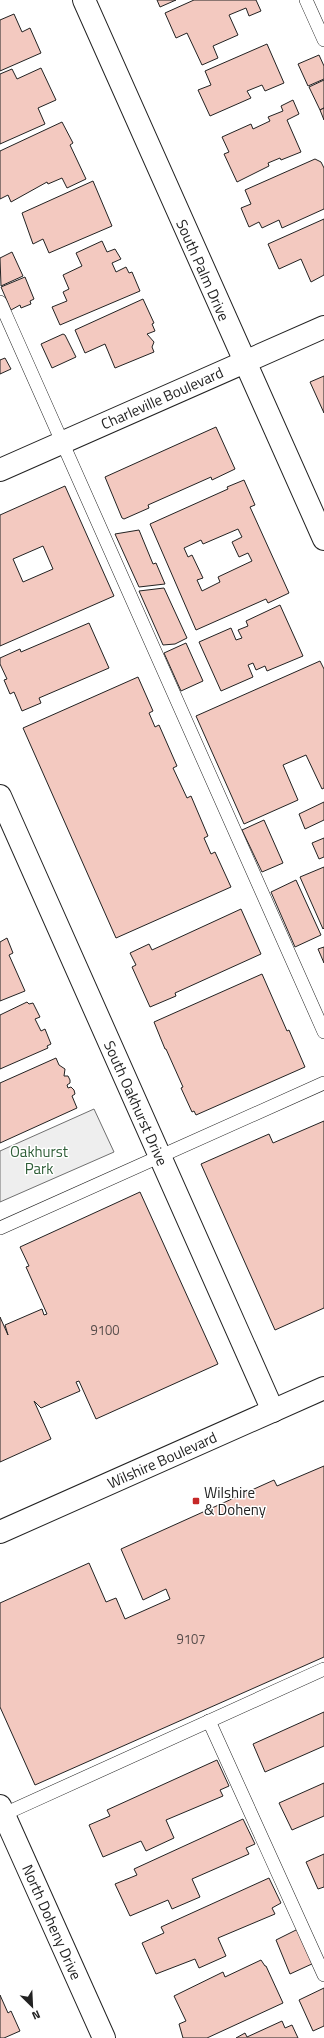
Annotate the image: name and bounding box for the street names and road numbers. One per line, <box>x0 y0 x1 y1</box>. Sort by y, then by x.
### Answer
street label: South Palm Drive <box>170 215 236 325</box>
street label: Charleville Boulevard <box>97 361 227 435</box>
street label: South Oakhurst Drive <box>98 1037 174 1169</box>
street label: Wilshire Boulevard <box>103 1426 221 1494</box>
street label: North Doheny Drive <box>16 1861 88 1983</box>

